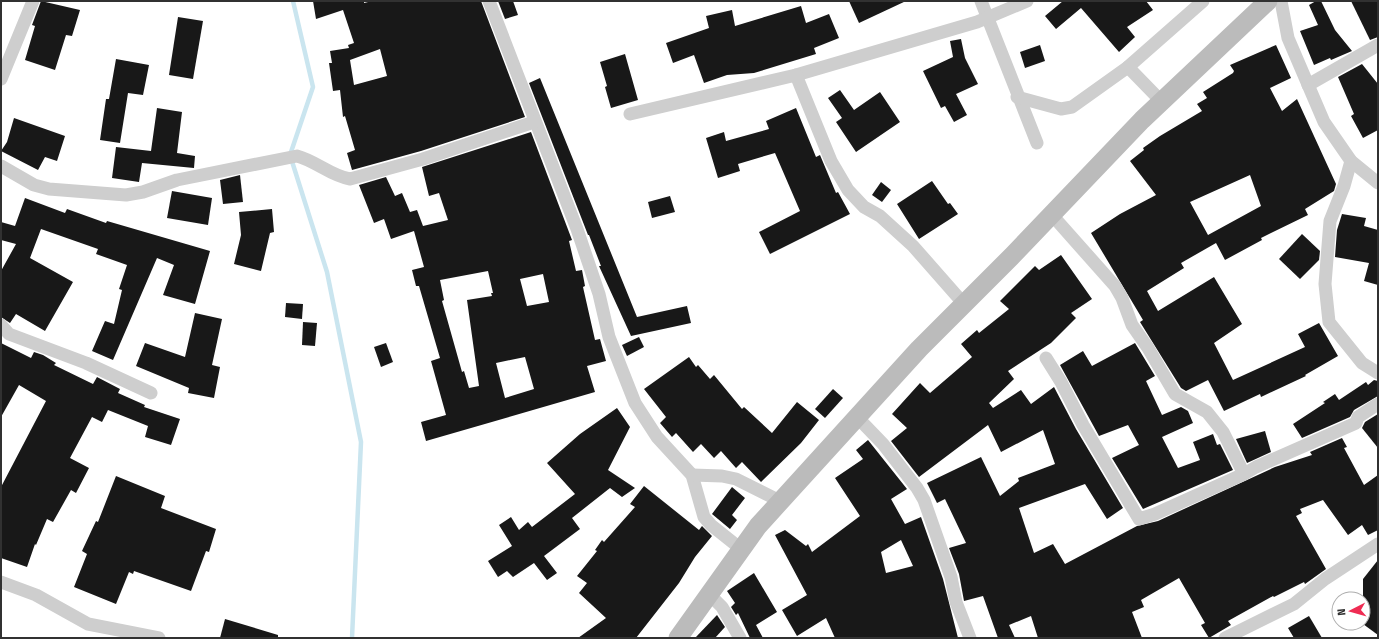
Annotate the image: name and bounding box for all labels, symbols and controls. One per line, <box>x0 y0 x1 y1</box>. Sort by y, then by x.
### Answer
north arrow <box>1331 591 1371 631</box>
text: N <box>1335 608 1348 616</box>

